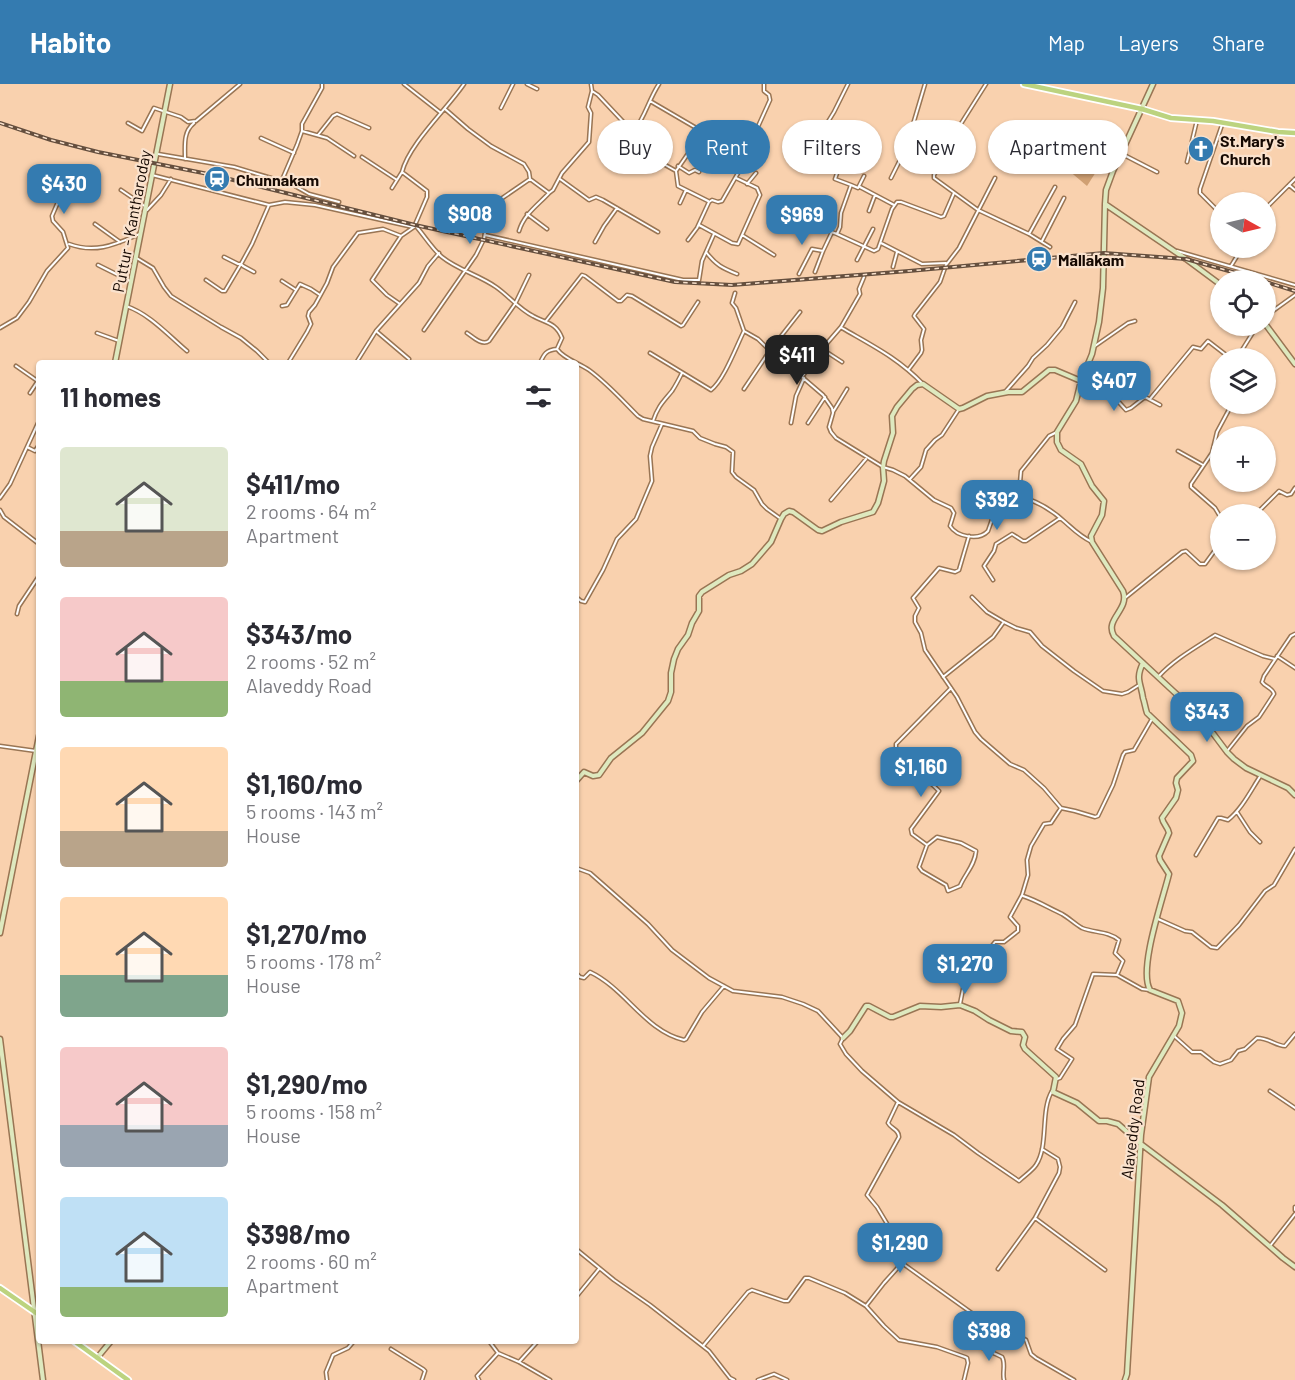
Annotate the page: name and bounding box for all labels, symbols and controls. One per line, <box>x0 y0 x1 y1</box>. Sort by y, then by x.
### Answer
text: Habito <box>30 25 111 59</box>
text: Map <box>1048 30 1085 55</box>
text: Layers <box>1118 30 1179 55</box>
text: Share <box>1212 30 1265 55</box>
chip: Buy <box>597 120 673 174</box>
chip: Rent <box>685 120 770 174</box>
chip: Filters <box>782 120 882 174</box>
chip: New <box>894 120 976 174</box>
chip: Apartment <box>988 120 1128 174</box>
place label: St.Mary's Church <box>1220 131 1285 168</box>
church icon: St.Mary's Church <box>1186 134 1216 164</box>
street label: Puttur - Kantharoday <box>108 148 154 294</box>
pin: $430 <box>28 164 100 215</box>
station icon: Chunnakam <box>202 164 232 194</box>
place label: Chunnakam <box>236 170 319 189</box>
text: $430 <box>41 171 87 195</box>
north arrow <box>1210 192 1276 258</box>
map controls <box>1210 192 1276 570</box>
pin: $908 <box>434 194 506 245</box>
pin: $969 <box>766 195 838 246</box>
text: $908 <box>448 201 492 225</box>
text: $969 <box>780 202 824 226</box>
station icon: Mallakam <box>1024 244 1054 274</box>
place label: Mallakam <box>1058 250 1124 269</box>
button: locate <box>1210 270 1276 336</box>
pin: $411 <box>761 335 833 386</box>
text: $411 <box>779 342 815 366</box>
button: layers <box>1210 348 1276 414</box>
pin: $407 <box>1078 361 1150 412</box>
text: $407 <box>1092 368 1136 392</box>
icon: filters <box>522 380 555 413</box>
text: 11 homes <box>60 381 161 412</box>
button: + <box>1210 426 1276 492</box>
text: $411/mo <box>246 468 340 499</box>
icon: home <box>108 471 180 543</box>
pin: $392 <box>961 480 1033 531</box>
text: $392 <box>975 487 1019 511</box>
text: 2 rooms · 64 m² <box>246 499 376 523</box>
button: − <box>1210 504 1276 570</box>
text: Apartment <box>246 523 339 547</box>
text: $343/mo <box>246 618 352 649</box>
icon: home <box>108 621 180 693</box>
text: 2 rooms · 52 m² <box>246 649 376 673</box>
text: Alaveddy Road <box>246 673 372 697</box>
pin: $343 <box>1171 692 1243 743</box>
text: $343 <box>1184 699 1230 723</box>
pin: $1,160 <box>872 747 970 798</box>
text: $1,160 <box>894 754 948 778</box>
text: $1,160/mo <box>246 768 363 799</box>
icon: home <box>108 771 180 843</box>
text: 5 rooms · 143 m² <box>246 799 383 823</box>
text: House <box>246 823 301 847</box>
text: $1,270/mo <box>246 918 367 949</box>
icon: home <box>108 921 180 993</box>
pin: $1,270 <box>916 944 1014 995</box>
text: 5 rooms · 178 m² <box>246 949 382 973</box>
text: $1,270 <box>937 951 993 975</box>
text: House <box>246 973 301 997</box>
text: $1,290/mo <box>246 1068 368 1099</box>
icon: home <box>108 1071 180 1143</box>
street label: Alaveddy Road <box>1116 1078 1148 1180</box>
text: 5 rooms · 158 m² <box>246 1099 382 1123</box>
text: House <box>246 1123 301 1147</box>
text: $398/mo <box>246 1218 350 1249</box>
icon: home <box>108 1221 180 1293</box>
pin: $1,290 <box>851 1223 949 1274</box>
text: $1,290 <box>871 1230 929 1254</box>
text: 2 rooms · 60 m² <box>246 1249 377 1273</box>
text: Apartment <box>246 1273 339 1297</box>
pin: $398 <box>953 1311 1025 1362</box>
text: $398 <box>967 1318 1011 1342</box>

